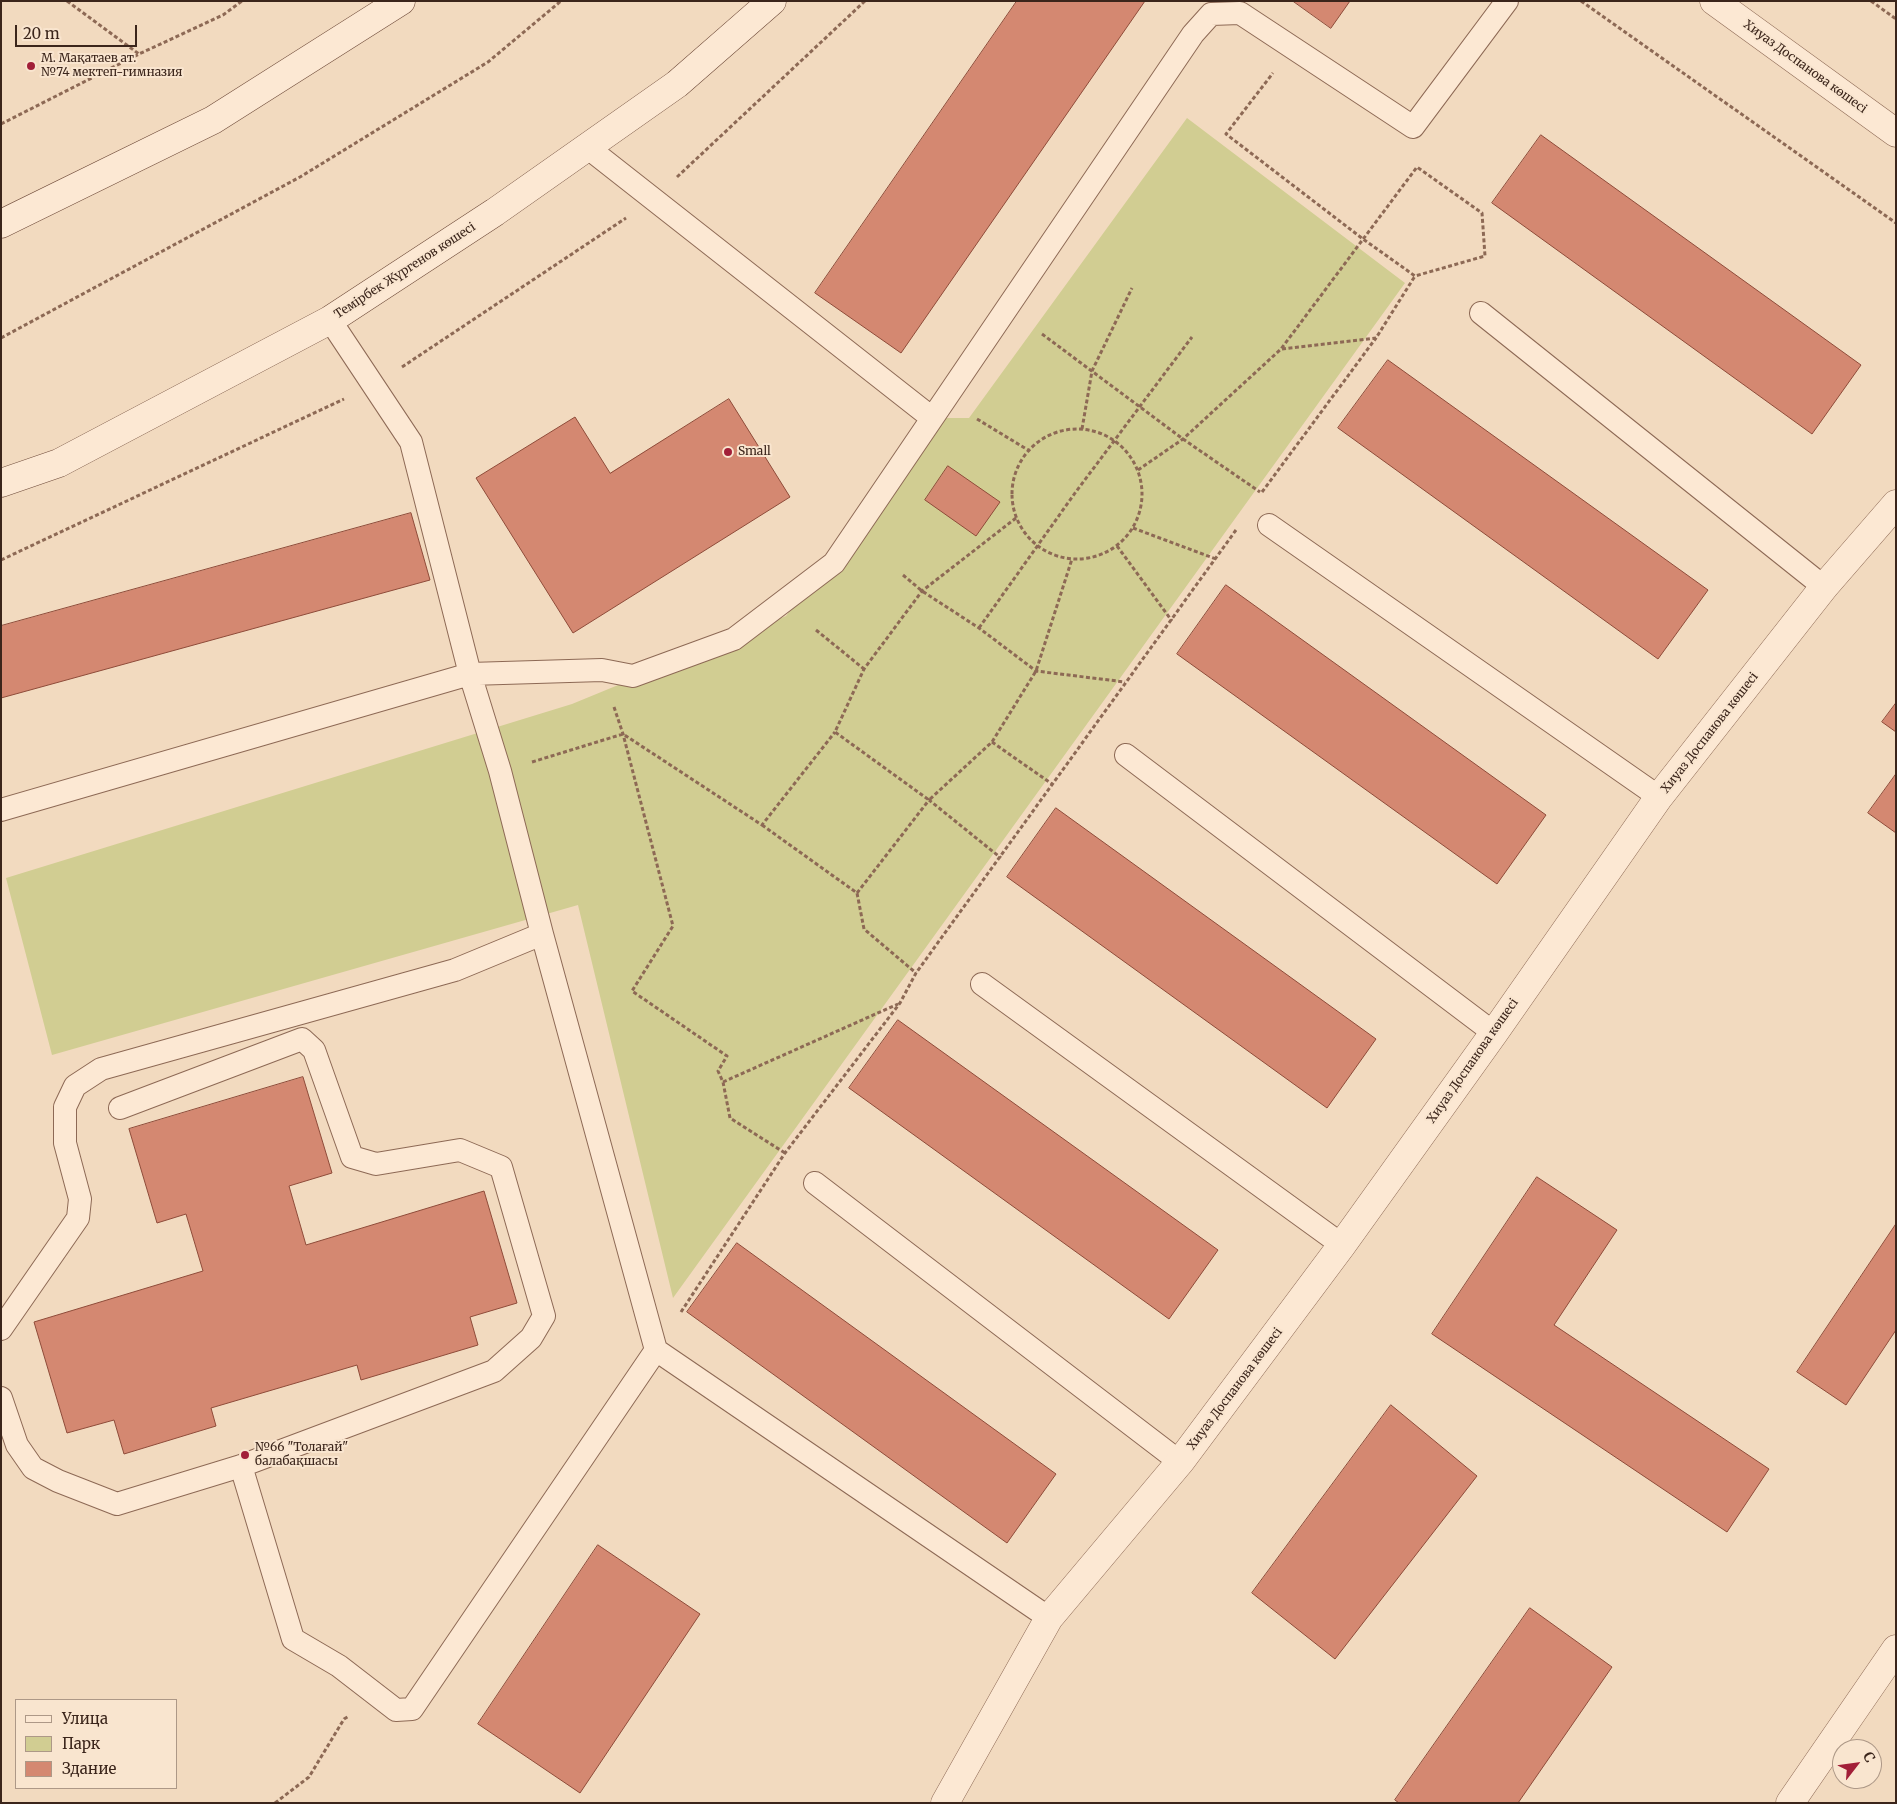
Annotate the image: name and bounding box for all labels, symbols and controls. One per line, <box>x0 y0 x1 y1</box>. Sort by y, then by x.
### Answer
scale bar <box>18 15 140 47</box>
street label: Хиуаз Доспанова көшесі <box>1741 17 1869 117</box>
text: 20 m <box>23 24 60 43</box>
place label: М. Мақатаев ат. №74 мектеп-гимназия <box>41 52 182 80</box>
marker: М. Мақатаев ат. №74 мектеп-гимназия <box>25 60 37 72</box>
street label: Темірбек Жүргенов көшесі <box>332 220 478 322</box>
place label: Small <box>738 445 771 459</box>
marker: Small <box>722 446 734 458</box>
street label: Хиуаз Доспанова көшесі <box>1659 670 1761 796</box>
street label: Хиуаз Доспанова көшесі <box>1424 996 1522 1126</box>
street label: Хиуаз Доспанова көшесі <box>1184 1325 1286 1453</box>
place label: №66 "Толағай" балабақшасы <box>255 1441 348 1469</box>
marker: №66 "Толағай" балабақшасы <box>239 1449 251 1461</box>
legend <box>15 1699 178 1789</box>
text: Улица <box>62 1709 108 1728</box>
text: Парк <box>62 1734 100 1753</box>
north arrow <box>1832 1739 1882 1789</box>
text: С <box>1859 1748 1879 1766</box>
text: Здание <box>62 1759 116 1778</box>

